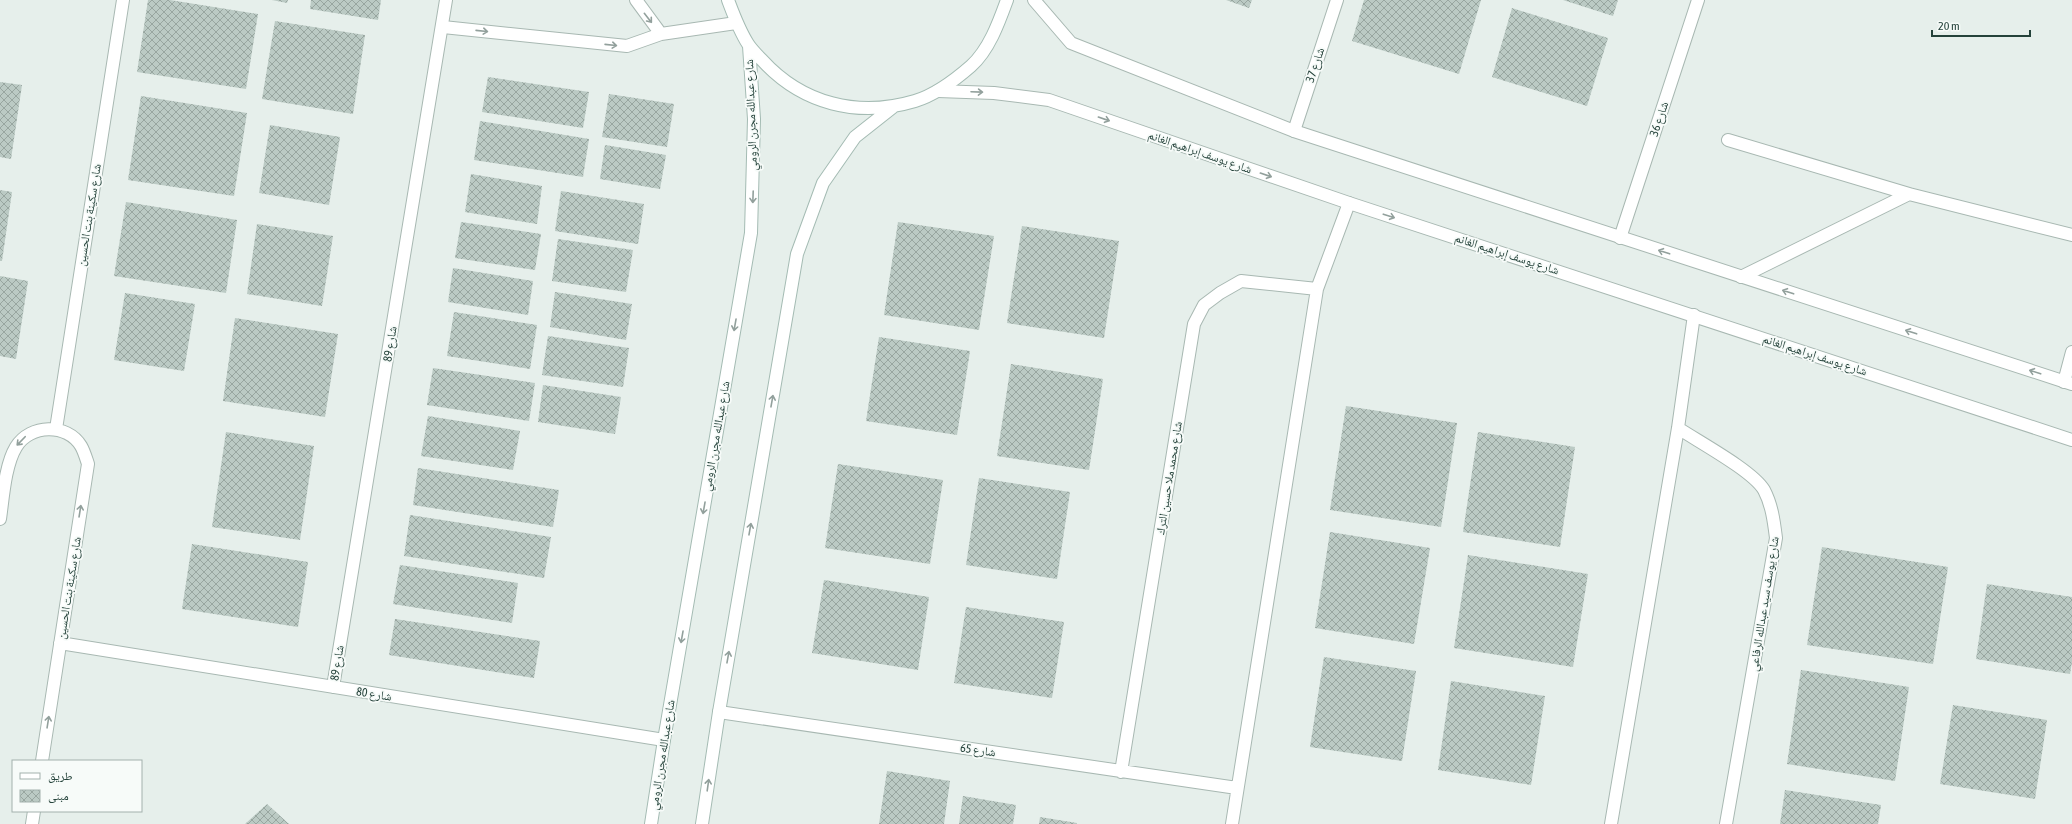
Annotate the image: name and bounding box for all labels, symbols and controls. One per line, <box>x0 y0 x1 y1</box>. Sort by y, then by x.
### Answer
one-way arrow <box>644 12 652 23</box>
scale bar <box>1932 12 2030 38</box>
text: 20 m <box>1938 19 1960 33</box>
one-way arrow <box>475 27 488 35</box>
one-way arrow <box>604 41 617 48</box>
street label: شارع 37 <box>1303 46 1328 84</box>
street label: شارع عبدالله مجرن الرومي <box>742 59 763 171</box>
one-way arrow <box>970 88 983 96</box>
street label: شارع 36 <box>1647 100 1672 138</box>
one-way arrow <box>1097 116 1110 123</box>
street label: شارع يوسف إبراهيم الغانم <box>1146 128 1254 177</box>
street label: شارع سكينة بنت الحسين <box>74 163 105 267</box>
one-way arrow <box>1260 171 1272 179</box>
one-way arrow <box>749 190 756 203</box>
one-way arrow <box>1383 213 1396 220</box>
street label: شارع يوسف إبراهيم الغانم <box>1453 231 1561 278</box>
one-way arrow <box>1658 248 1671 255</box>
one-way arrow <box>1781 288 1794 295</box>
one-way arrow <box>731 318 739 331</box>
street label: شارع 89 <box>380 325 401 363</box>
one-way arrow <box>1905 328 1918 335</box>
street label: شارع يوسف إبراهيم الغانم <box>1761 332 1869 379</box>
one-way arrow <box>2029 368 2042 375</box>
street label: شارع عبدالله مجرن الرومي <box>699 380 736 493</box>
one-way arrow <box>768 395 776 408</box>
street label: شارع محمد ملا حسين الترك <box>1153 420 1186 536</box>
one-way arrow <box>16 436 25 446</box>
one-way arrow <box>700 502 708 515</box>
one-way arrow <box>76 505 84 518</box>
one-way arrow <box>746 523 754 536</box>
street label: شارع يوسف سيد عبدالله الرفاعي <box>1746 535 1785 673</box>
street label: شارع سكينة بنت الحسين <box>54 536 85 640</box>
one-way arrow <box>677 630 685 643</box>
street label: شارع 89 <box>327 644 348 682</box>
one-way arrow <box>724 651 732 664</box>
street label: شارع 80 <box>355 684 393 705</box>
street label: شارع عبدالله مجرن الرومي <box>646 699 681 812</box>
one-way arrow <box>44 716 52 729</box>
street label: شارع 65 <box>959 741 997 760</box>
legend <box>12 760 142 812</box>
text: طريق <box>48 769 73 783</box>
one-way arrow <box>704 779 712 792</box>
text: مبنى <box>48 789 69 803</box>

